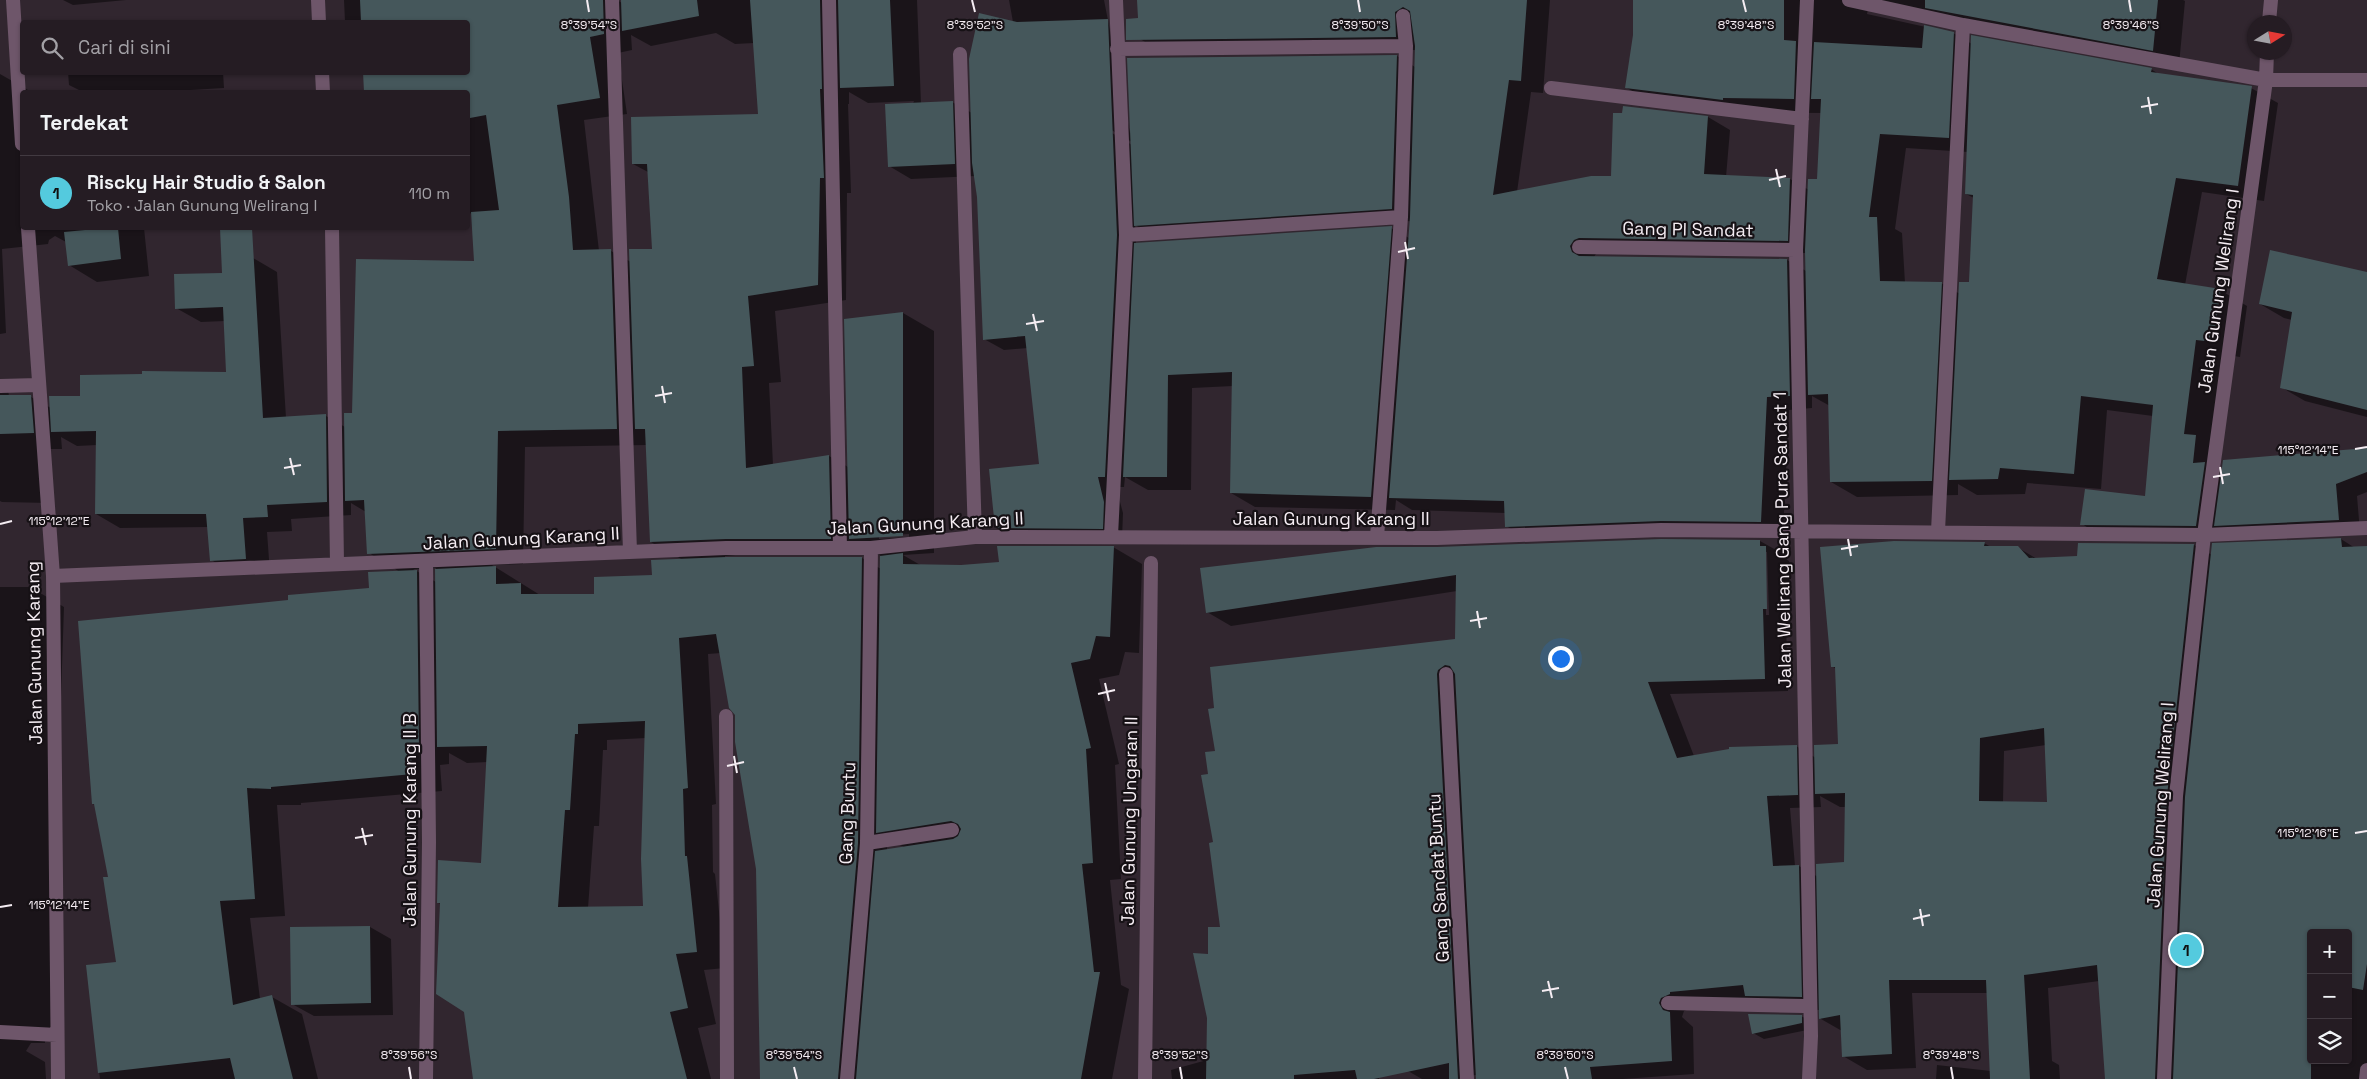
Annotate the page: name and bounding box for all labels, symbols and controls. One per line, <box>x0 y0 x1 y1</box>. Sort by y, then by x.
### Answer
north arrow <box>2247 15 2292 60</box>
text: 8°39'54"S <box>561 17 617 33</box>
text: 8°39'52"S <box>947 17 1003 33</box>
text: 8°39'50"S <box>1332 17 1389 33</box>
text: 8°39'48"S <box>1718 17 1774 33</box>
text: 8°39'46"S <box>2103 17 2159 33</box>
search box <box>20 20 470 75</box>
icon: search <box>38 34 66 62</box>
text: Cari di sini <box>78 35 171 60</box>
text: Terdekat <box>40 109 129 136</box>
text: Riscky Hair Studio & Salon <box>87 170 326 195</box>
text: 1 <box>52 183 60 204</box>
text: 110 m <box>408 183 450 204</box>
street label: Jalan Gunung Welirang I <box>2192 187 2244 395</box>
text: Toko · Jalan Gunung Welirang I <box>87 195 317 216</box>
street label: Gang Pl Sandat <box>1622 216 1754 242</box>
street label: Jalan Welirang Gang Pura Sandat 1 <box>1768 391 1796 689</box>
text: 115°12'14"E <box>2278 442 2339 458</box>
street label: Jalan Gunung Karang II <box>826 506 1024 540</box>
street label: Jalan Gunung Karang II <box>1232 507 1430 530</box>
text: 115°12'12"E <box>28 513 90 529</box>
street label: Jalan Gunung Karang II <box>422 521 620 555</box>
street label: Jalan Gunung Karang <box>21 561 47 745</box>
your location <box>1548 646 1574 672</box>
street label: Jalan Gunung Welirang I <box>2141 701 2179 909</box>
street label: Jalan Gunung Karang II B <box>398 713 421 927</box>
street label: Jalan Gunung Ungaran II <box>1116 716 1142 926</box>
street label: Gang Buntu <box>834 761 860 865</box>
street label: Gang Sandat Buntu <box>1422 793 1454 963</box>
text: 115°12'16"E <box>2277 825 2339 841</box>
text: 115°12'14"E <box>29 897 90 913</box>
map controls <box>2307 929 2352 1064</box>
button: + <box>2307 929 2352 974</box>
pin: 1 <box>2170 931 2202 969</box>
button: − <box>2307 974 2352 1019</box>
button: layers <box>2307 1019 2352 1064</box>
text: 8°39'56"S <box>381 1047 437 1063</box>
text: 8°39'54"S <box>766 1047 822 1063</box>
text: 8°39'52"S <box>1152 1047 1208 1063</box>
text: 8°39'50"S <box>1537 1047 1594 1063</box>
text: 8°39'48"S <box>1923 1047 1979 1063</box>

